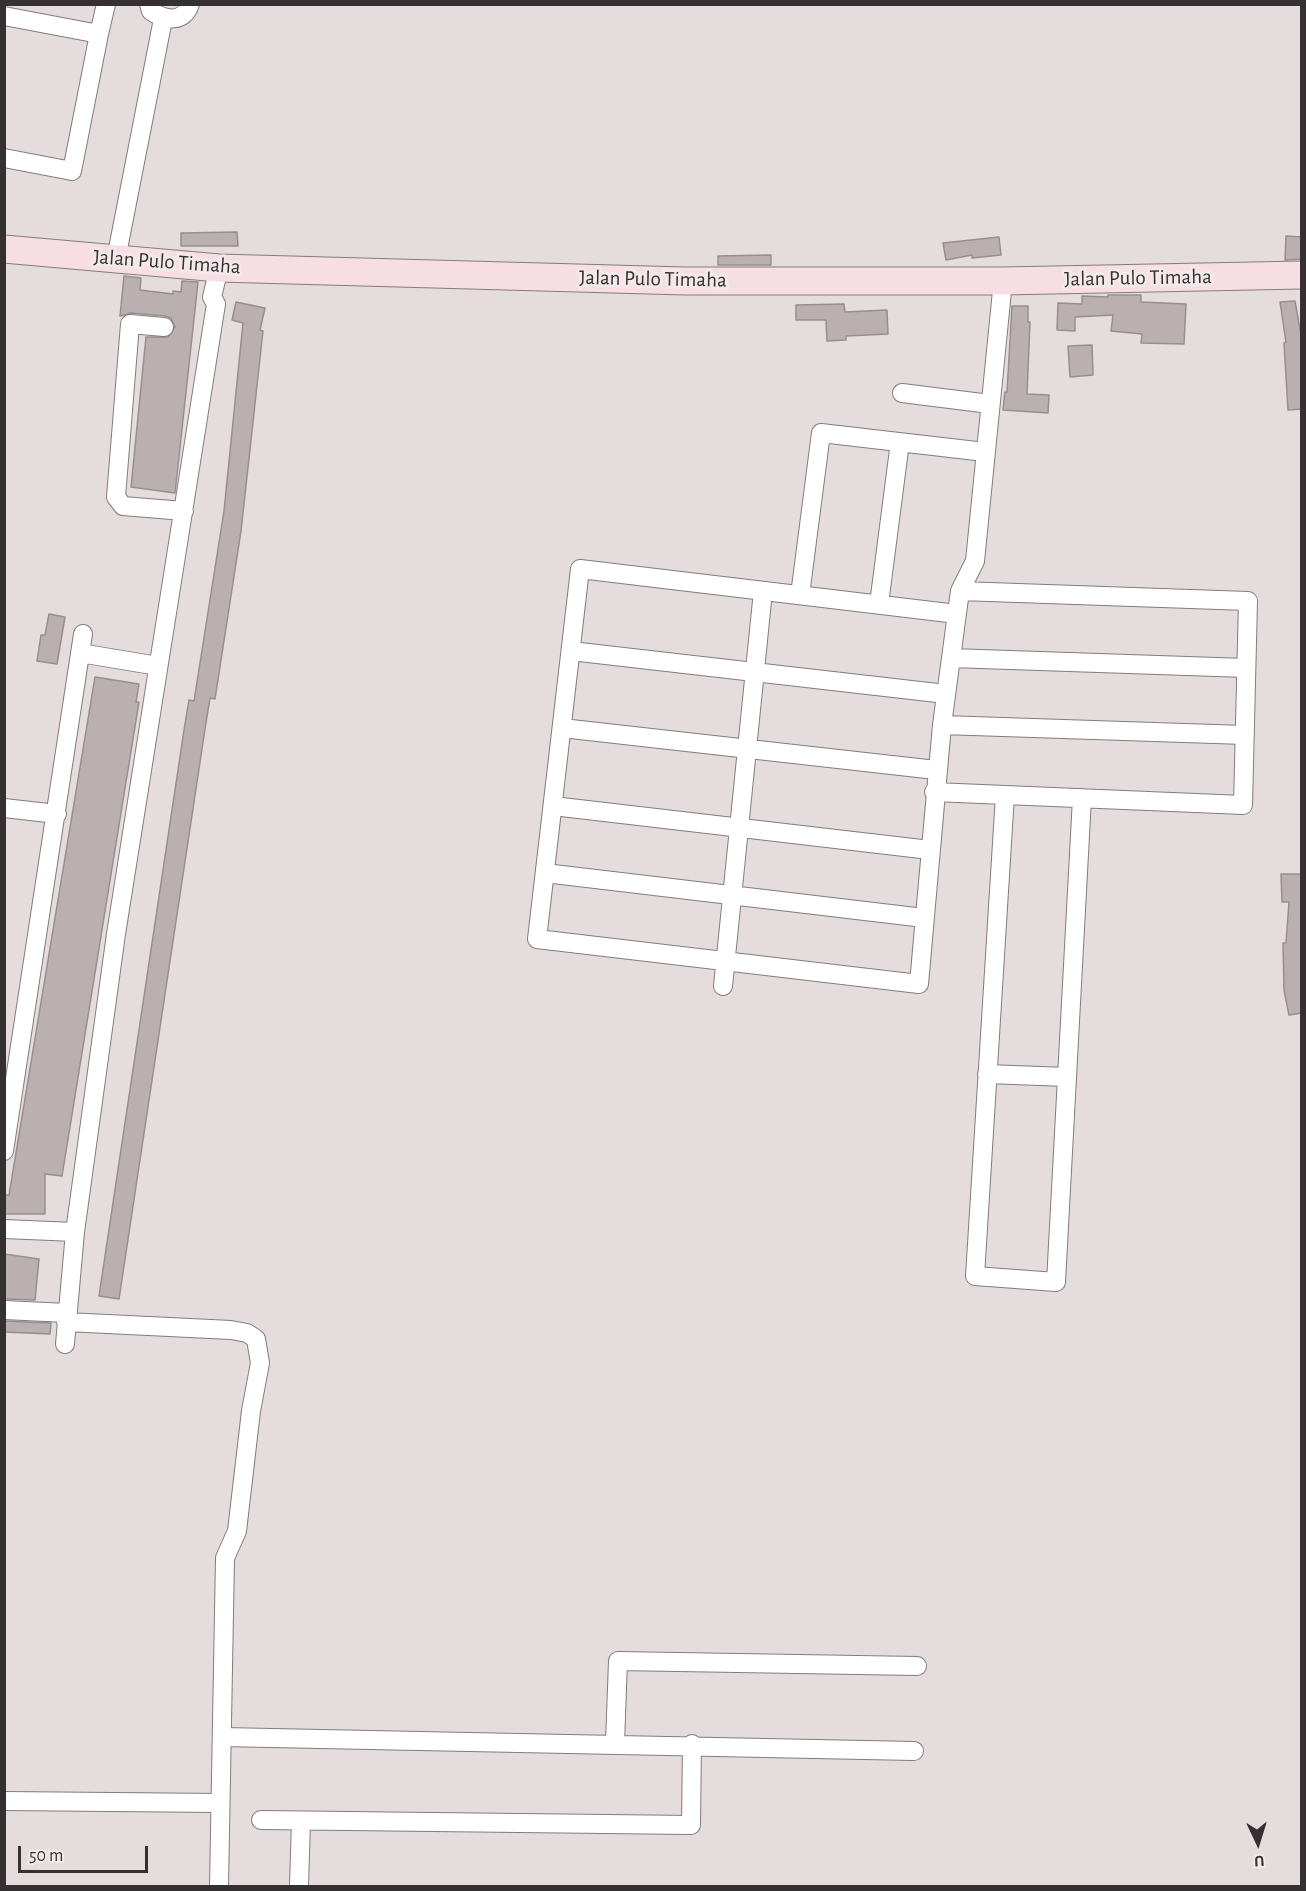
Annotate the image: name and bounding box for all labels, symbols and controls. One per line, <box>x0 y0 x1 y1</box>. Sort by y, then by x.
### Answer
street label: Jalan Pulo Timaha <box>93 244 241 280</box>
street label: Jalan Pulo Timaha <box>1064 264 1212 292</box>
street label: Jalan Pulo Timaha <box>579 265 727 293</box>
north arrow <box>1228 1813 1288 1873</box>
scale bar <box>21 1834 152 1872</box>
text: 50 m <box>29 1847 63 1865</box>
text: U <box>1254 1853 1265 1869</box>

